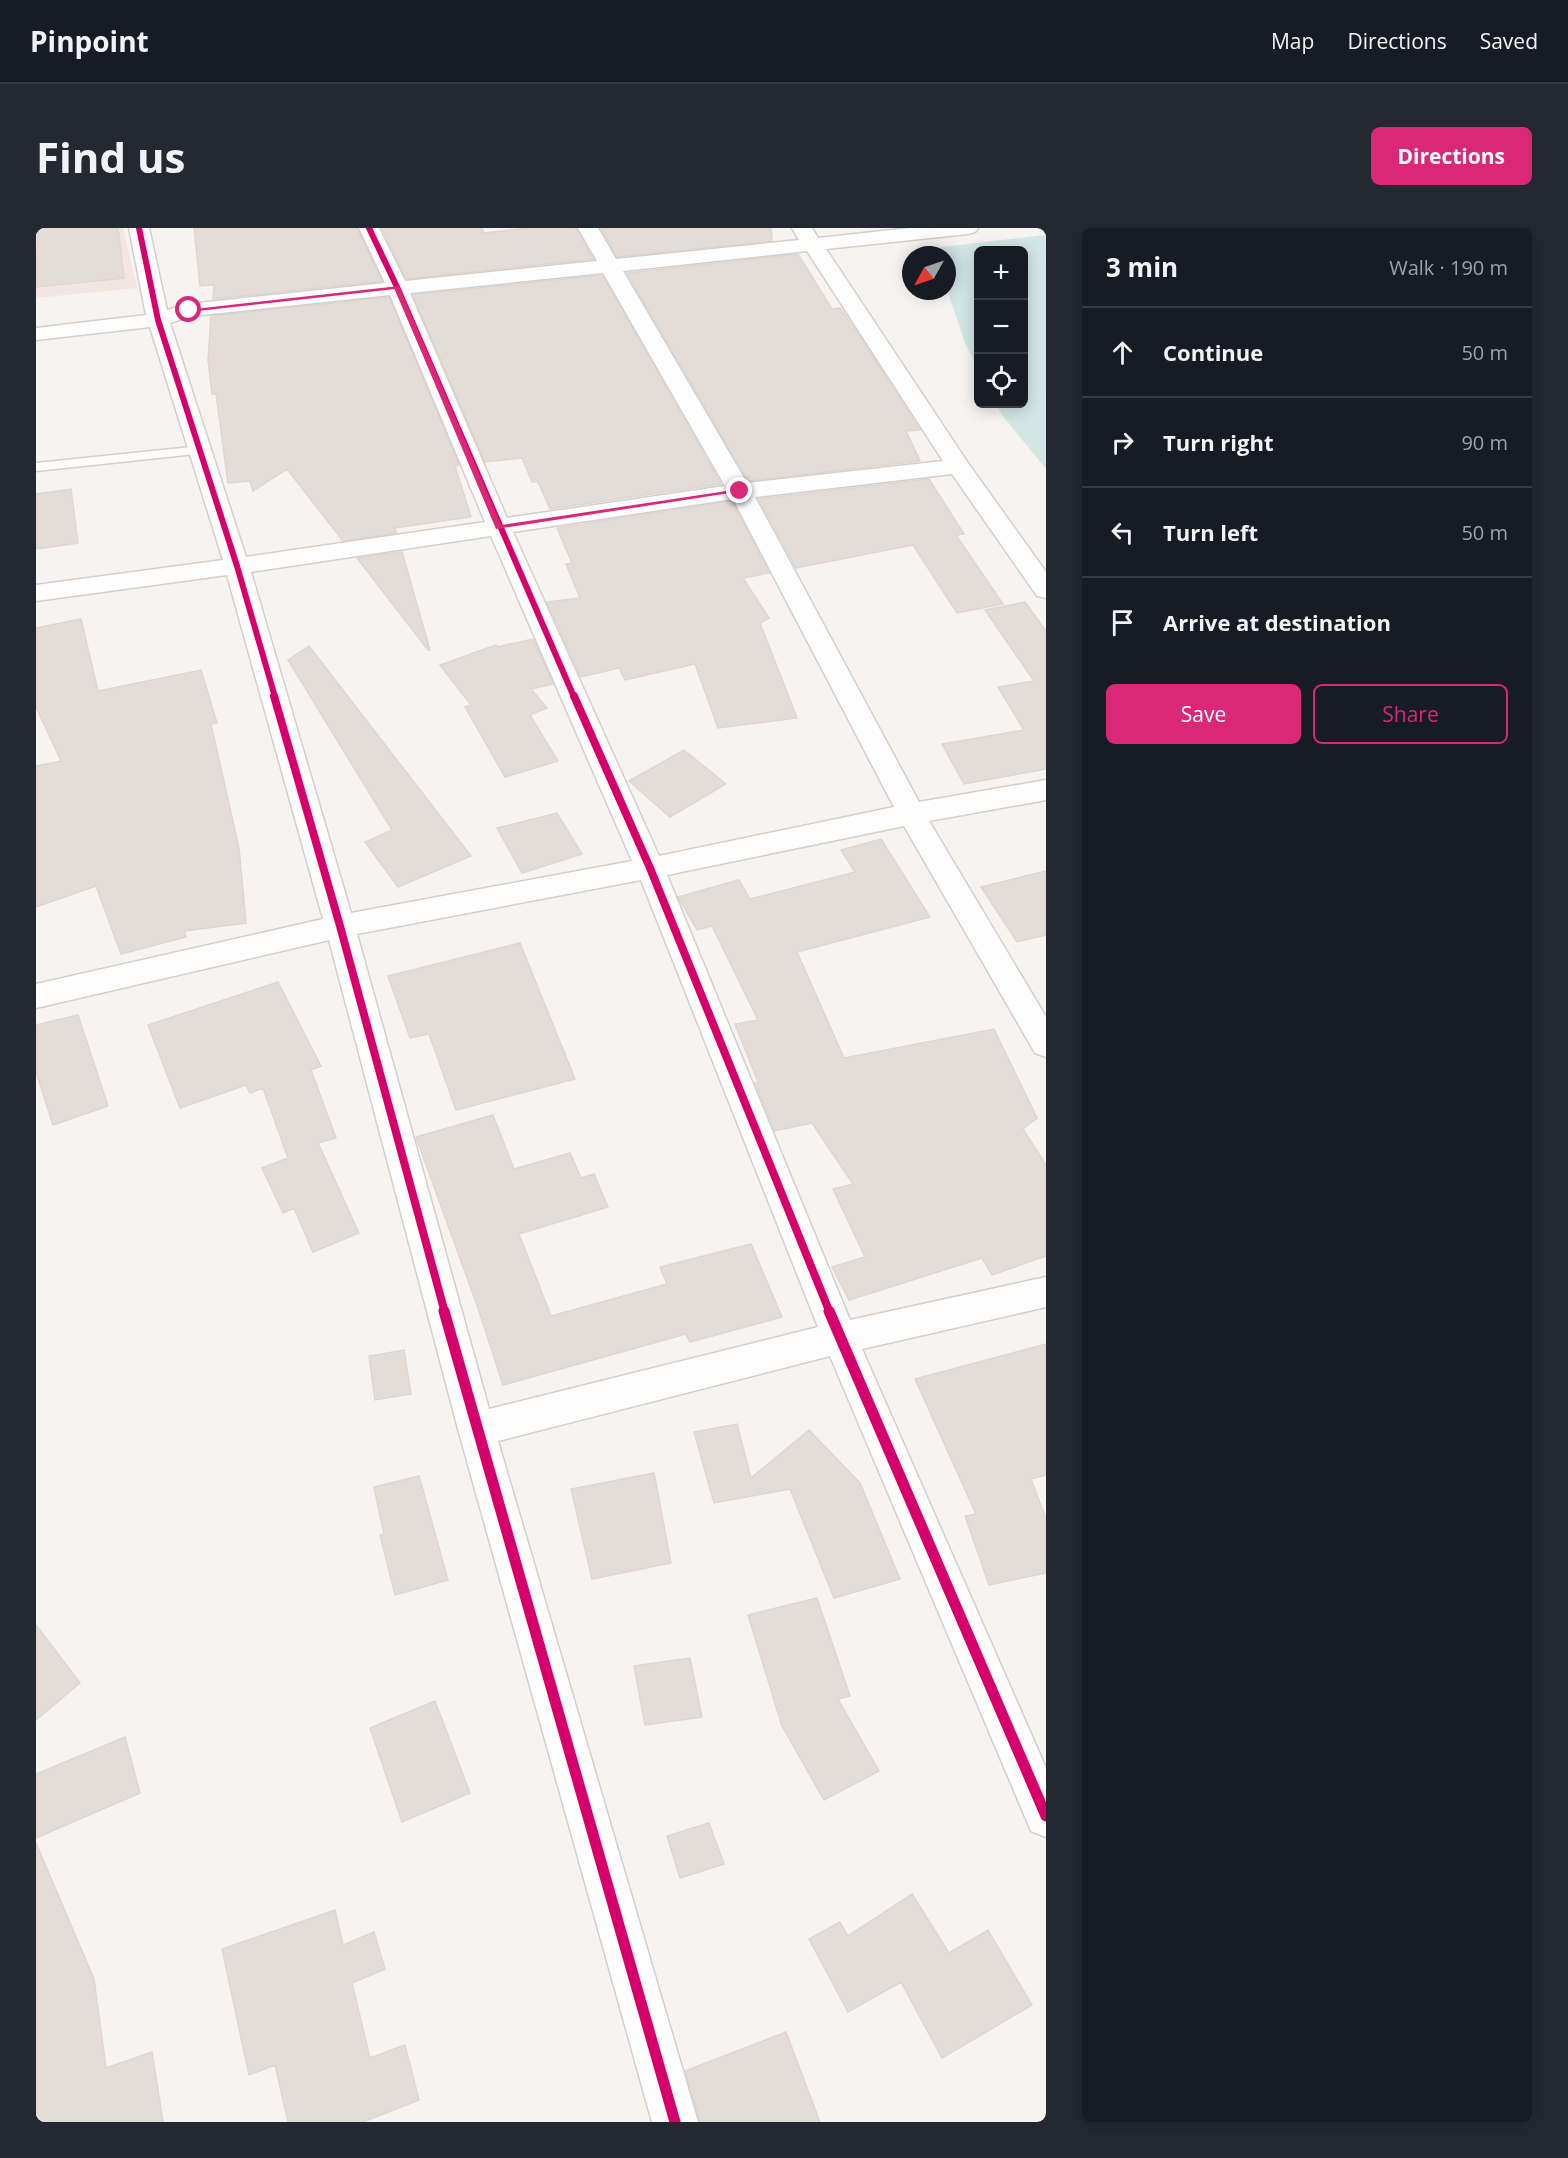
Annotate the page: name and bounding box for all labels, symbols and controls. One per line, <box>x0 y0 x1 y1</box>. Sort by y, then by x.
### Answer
text: Pinpoint <box>30 22 149 60</box>
text: Map <box>1271 27 1314 55</box>
text: Directions <box>1347 27 1447 55</box>
text: Saved <box>1480 27 1538 55</box>
button: Directions <box>1371 127 1532 185</box>
text: Find us <box>36 128 185 185</box>
north arrow <box>902 246 956 300</box>
map controls <box>974 246 1028 408</box>
button: + <box>974 246 1028 300</box>
text: 3 min <box>1106 249 1178 285</box>
text: Walk · 190 m <box>1389 254 1508 281</box>
route start <box>175 296 201 322</box>
button: − <box>974 300 1028 354</box>
icon: ahead <box>1106 336 1139 369</box>
text: Continue <box>1163 337 1263 367</box>
text: 50 m <box>1461 339 1508 366</box>
button: locate <box>974 354 1028 408</box>
icon: right <box>1106 426 1139 459</box>
text: Turn right <box>1163 427 1274 457</box>
text: 90 m <box>1461 429 1508 456</box>
route end <box>726 477 752 503</box>
icon: left <box>1106 516 1139 549</box>
text: Turn left <box>1163 517 1258 547</box>
text: 50 m <box>1461 519 1508 546</box>
icon: arrive <box>1106 606 1139 639</box>
text: Arrive at destination <box>1163 607 1391 637</box>
button: Save <box>1106 684 1301 744</box>
button: Share <box>1313 684 1508 744</box>

